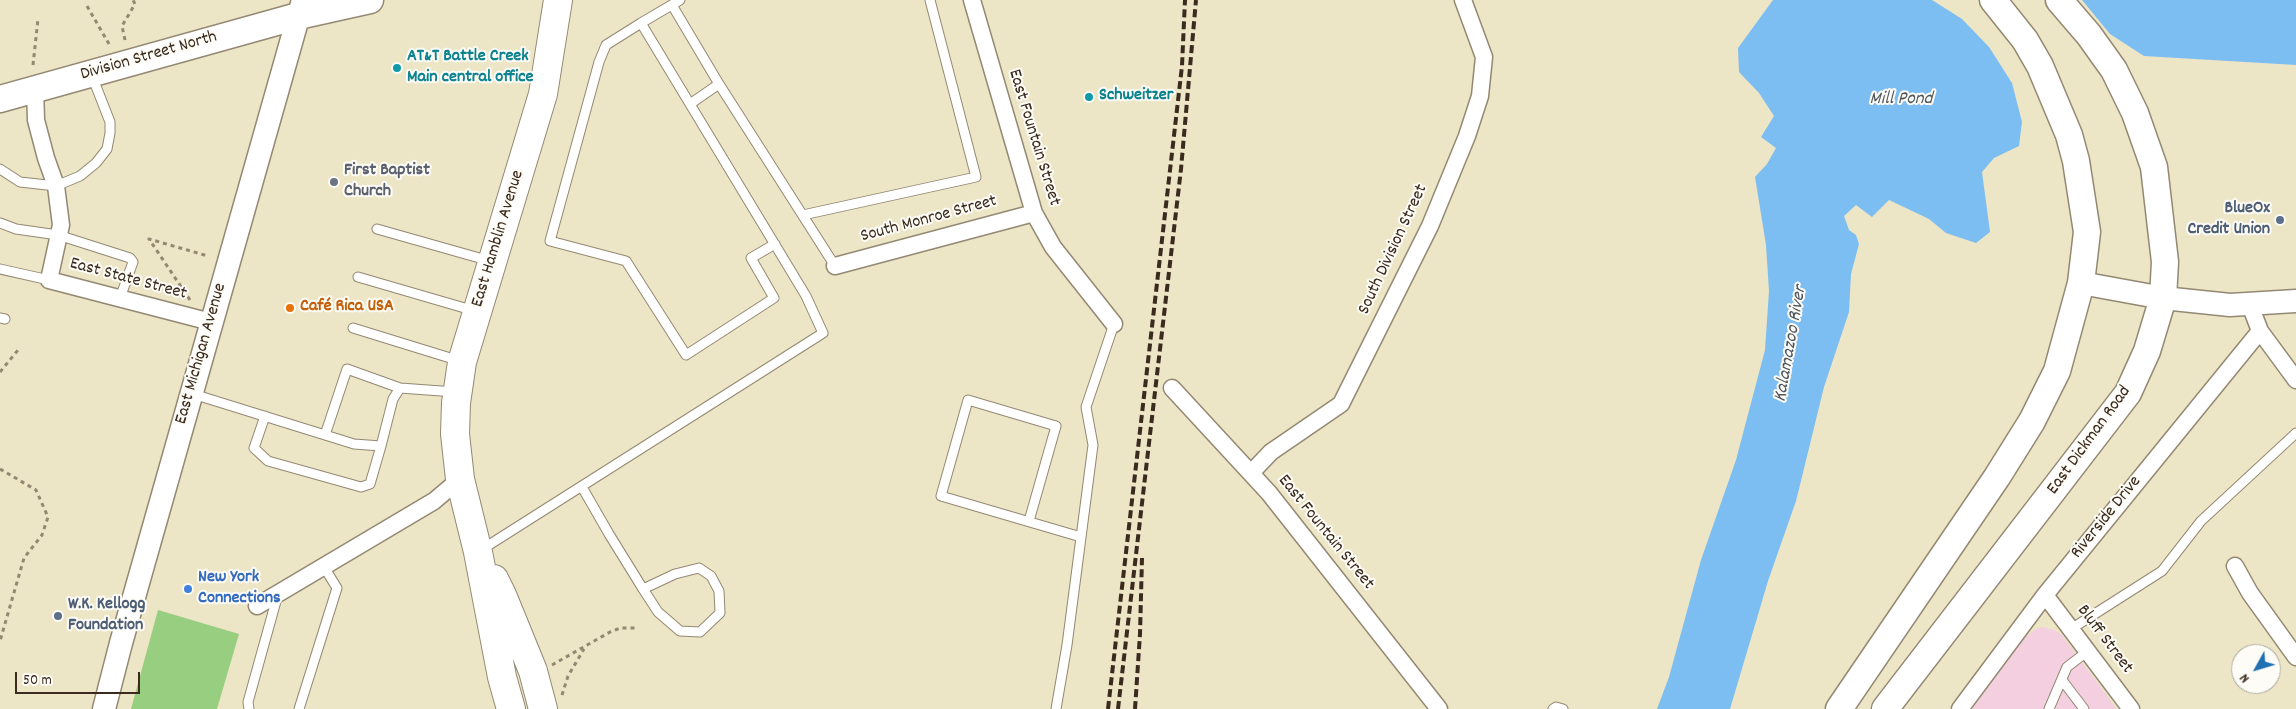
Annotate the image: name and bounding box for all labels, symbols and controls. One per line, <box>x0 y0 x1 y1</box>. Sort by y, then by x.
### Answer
street label: Division Street North <box>78 27 220 87</box>
place label: AT&T Battle Creek Main central office <box>407 47 534 90</box>
marker: AT&T Battle Creek Main central office <box>391 62 403 74</box>
street label: East Fountain Street <box>1002 67 1064 209</box>
place label: Schweitzer <box>1099 86 1173 108</box>
water label: Mill Pond <box>1870 89 1932 111</box>
marker: Schweitzer <box>1083 91 1095 103</box>
place label: First Baptist Church <box>344 161 430 203</box>
street label: East Hamblin Avenue <box>468 168 530 310</box>
marker: First Baptist Church <box>328 176 340 188</box>
street label: South Division Street <box>1354 181 1434 319</box>
street label: South Monroe Street <box>859 191 999 249</box>
place label: BlueOx Credit Union <box>2187 199 2270 242</box>
marker: BlueOx Credit Union <box>2274 214 2286 226</box>
street label: East State Street <box>67 254 189 306</box>
street label: East Michigan Avenue <box>172 281 232 427</box>
water label: Kalamazoo River <box>1771 284 1813 404</box>
place label: Café Rica USA <box>300 297 394 319</box>
marker: Café Rica USA <box>284 302 296 314</box>
street label: East Dickman Road <box>2043 382 2137 500</box>
street label: East Fountain Street <box>1272 471 1378 595</box>
street label: Riverside Drive <box>2067 472 2147 564</box>
place label: New York Connections <box>198 568 281 610</box>
marker: New York Connections <box>182 583 194 595</box>
place label: W.K. Kellogg Foundation <box>68 595 145 638</box>
street label: Bluff Street <box>2071 601 2137 679</box>
marker: W.K. Kellogg Foundation <box>52 610 64 622</box>
north arrow <box>2231 644 2281 694</box>
scale bar <box>18 662 142 694</box>
text: N <box>2235 669 2255 687</box>
text: 50 m <box>23 670 52 692</box>

